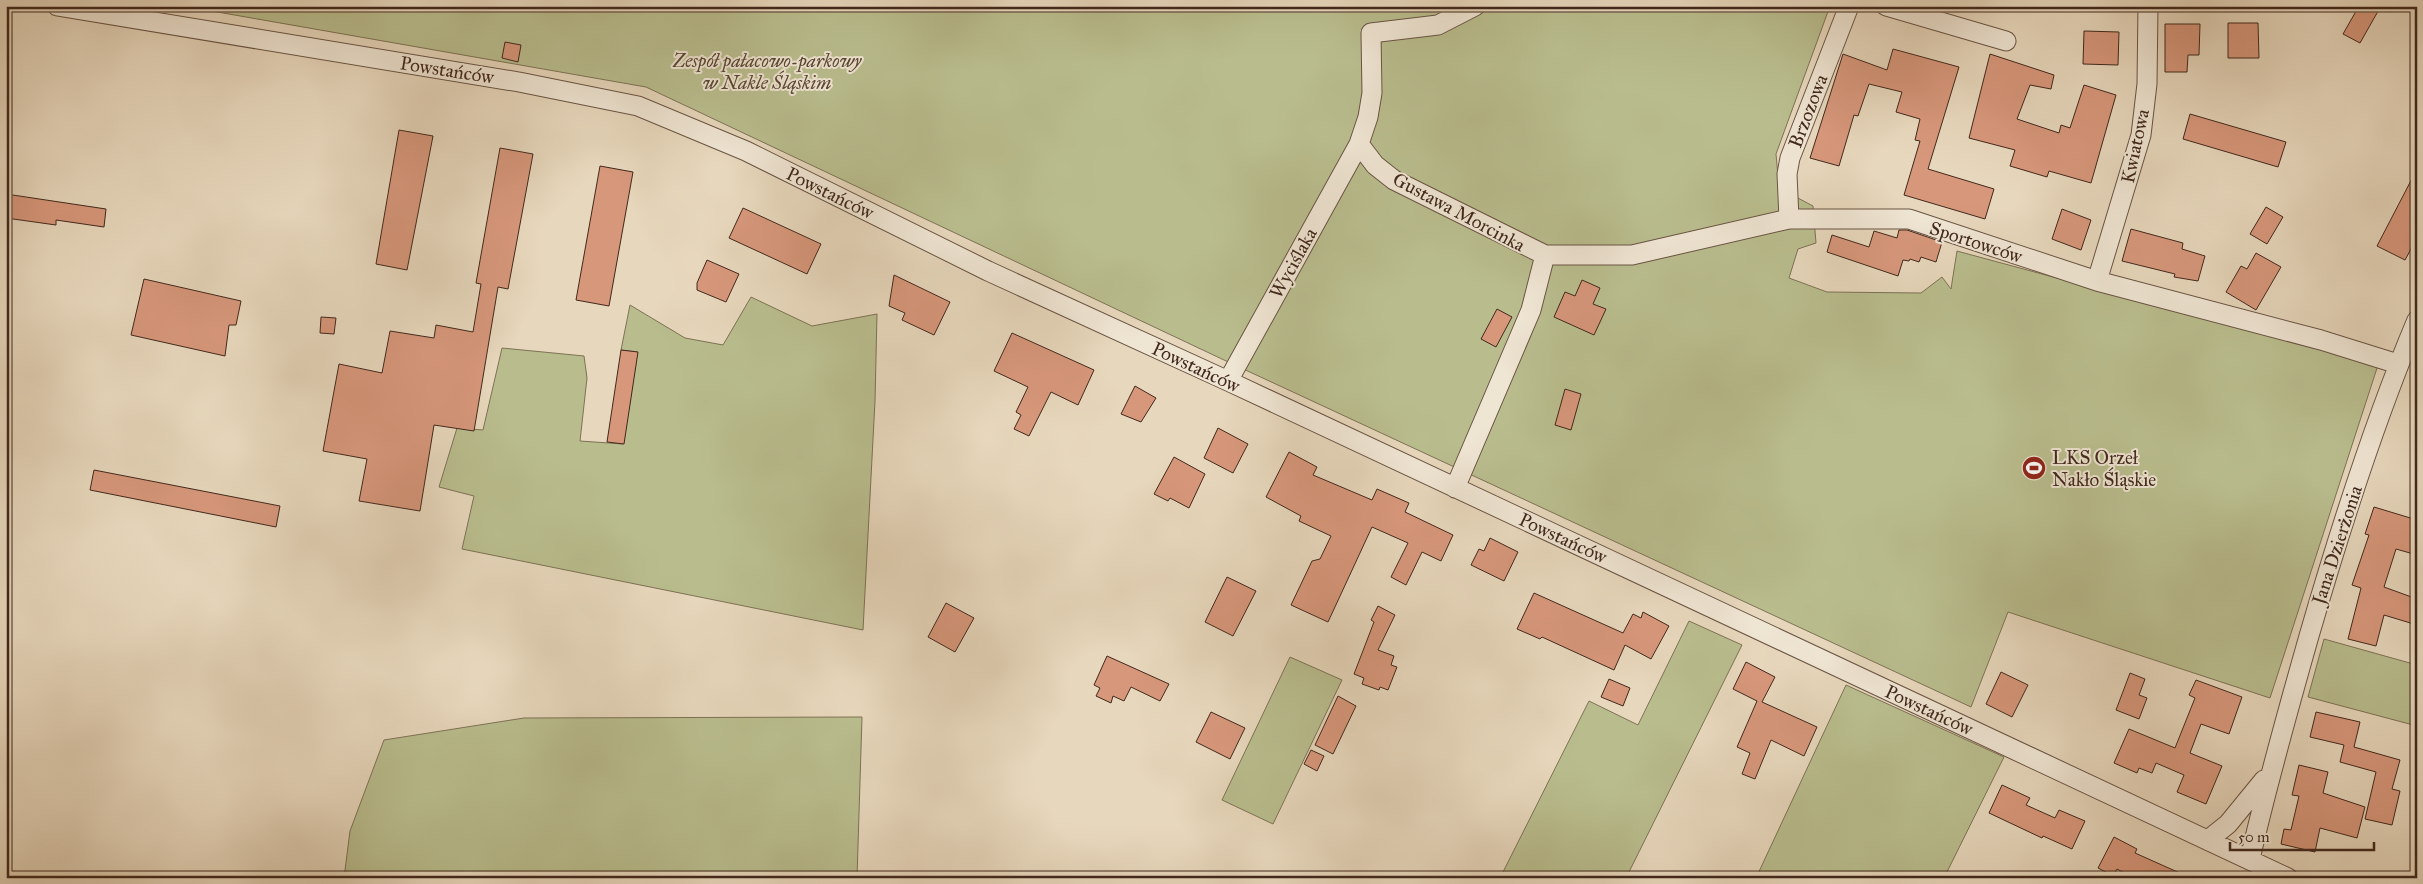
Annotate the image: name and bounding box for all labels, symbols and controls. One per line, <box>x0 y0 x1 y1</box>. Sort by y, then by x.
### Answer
park label: Zespół pałacowo-parkowy w Nakle Śląskim <box>672 49 862 94</box>
street label: Powstańców <box>398 51 496 89</box>
street label: Brzozowa <box>1783 70 1833 151</box>
street label: Kwiatowa <box>2116 106 2154 185</box>
street label: Powstańców <box>782 162 878 224</box>
street label: Gustawa Morcinka <box>1389 167 1530 257</box>
street label: Sportowców <box>1927 216 2026 268</box>
street label: Wyciślaka <box>1264 223 1322 302</box>
street label: Powstańców <box>1148 337 1244 398</box>
place label: LKS Orzeł Nakło Śląskie <box>2052 446 2156 491</box>
sports icon: LKS Orzeł Nakło Śląskie <box>2021 455 2047 481</box>
street label: Jana Dzierżonia <box>2306 482 2368 610</box>
street label: Powstańców <box>1515 508 1611 569</box>
street label: Powstańców <box>1881 680 1977 741</box>
scale bar <box>2230 819 2374 851</box>
text: 50 m <box>2238 828 2270 846</box>

